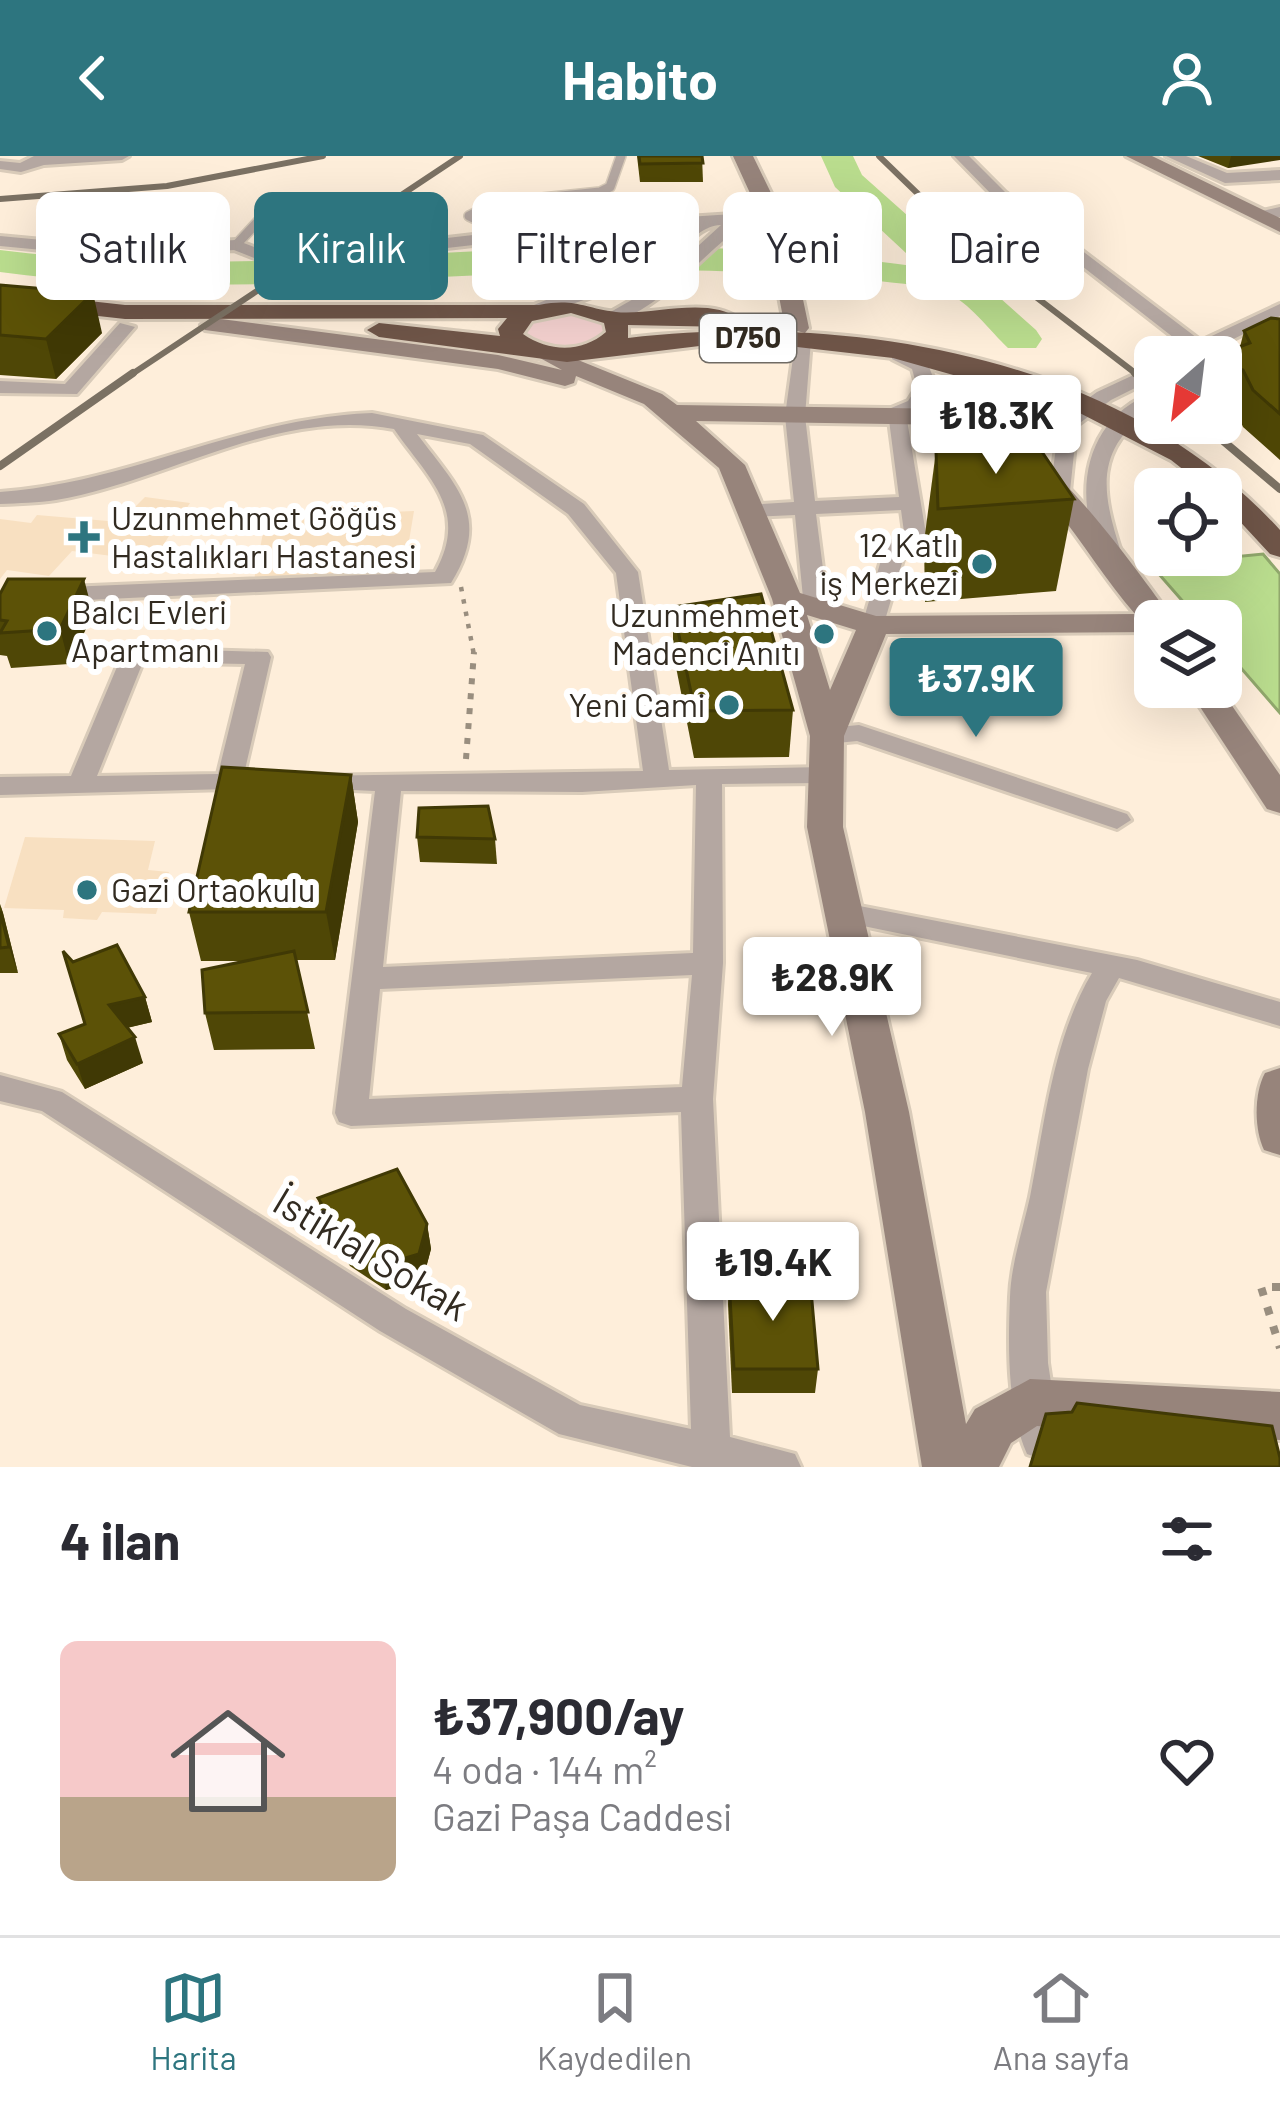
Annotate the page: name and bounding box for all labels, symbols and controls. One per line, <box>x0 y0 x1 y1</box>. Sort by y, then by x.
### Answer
icon: back <box>60 45 126 111</box>
icon: person <box>1154 45 1220 111</box>
text: Habito <box>562 46 718 111</box>
chip: Satılık <box>36 192 230 300</box>
chip: Kiralık <box>254 192 448 300</box>
chip: Filtreler <box>472 192 699 300</box>
chip: Yeni <box>723 192 882 300</box>
chip: Daire <box>906 192 1084 300</box>
road number: D750 <box>700 314 796 362</box>
north arrow <box>1134 336 1242 444</box>
map controls <box>1134 336 1242 708</box>
pin: ₺18.3K <box>898 375 1094 477</box>
text: ₺18.3K <box>938 390 1054 437</box>
button: locate <box>1134 468 1242 576</box>
place label: Uzunmehmet Göğüs Hastalıkları Hastanesi <box>111 497 416 575</box>
marker: Uzunmehmet Göğüs Hastalıkları Hastanesi <box>68 521 100 553</box>
place label: 12 Katlı iş Merkezi <box>820 524 958 602</box>
marker: 12 Katlı iş Merkezi <box>969 551 995 577</box>
place label: Balcı Evleri Apartmanı <box>71 591 227 669</box>
place label: Uzunmehmet Madenci Anıtı <box>610 594 800 672</box>
button: layers <box>1134 600 1242 708</box>
marker: Balcı Evleri Apartmanı <box>34 618 60 644</box>
marker: Uzunmehmet Madenci Anıtı <box>811 621 837 647</box>
pin: ₺37.9K <box>878 638 1074 740</box>
text: ₺37.9K <box>917 653 1035 700</box>
place label: Yeni Cami <box>568 684 705 724</box>
marker: Yeni Cami <box>716 692 742 718</box>
place label: Gazi Ortaokulu <box>111 869 316 909</box>
marker: Gazi Ortaokulu <box>74 877 100 903</box>
pin: ₺28.9K <box>734 937 930 1039</box>
text: ₺28.9K <box>770 952 894 999</box>
street label: İstiklal Sokak <box>266 1176 478 1329</box>
pin: ₺19.4K <box>675 1222 871 1324</box>
text: ₺19.4K <box>714 1237 832 1284</box>
icon: filters <box>1154 1506 1220 1572</box>
text: 4 ilan <box>60 1509 180 1570</box>
text: ₺37,900/ay <box>432 1684 685 1745</box>
icon: home <box>156 1689 300 1833</box>
icon: heart <box>1154 1728 1220 1794</box>
text: 4 oda · 144 m² <box>432 1745 657 1792</box>
text: Gazi Paşa Caddesi <box>432 1792 732 1839</box>
tab: Harita <box>150 1965 237 2077</box>
tab: Kaydedilen <box>537 1965 692 2077</box>
tab: Ana sayfa <box>993 1965 1130 2077</box>

